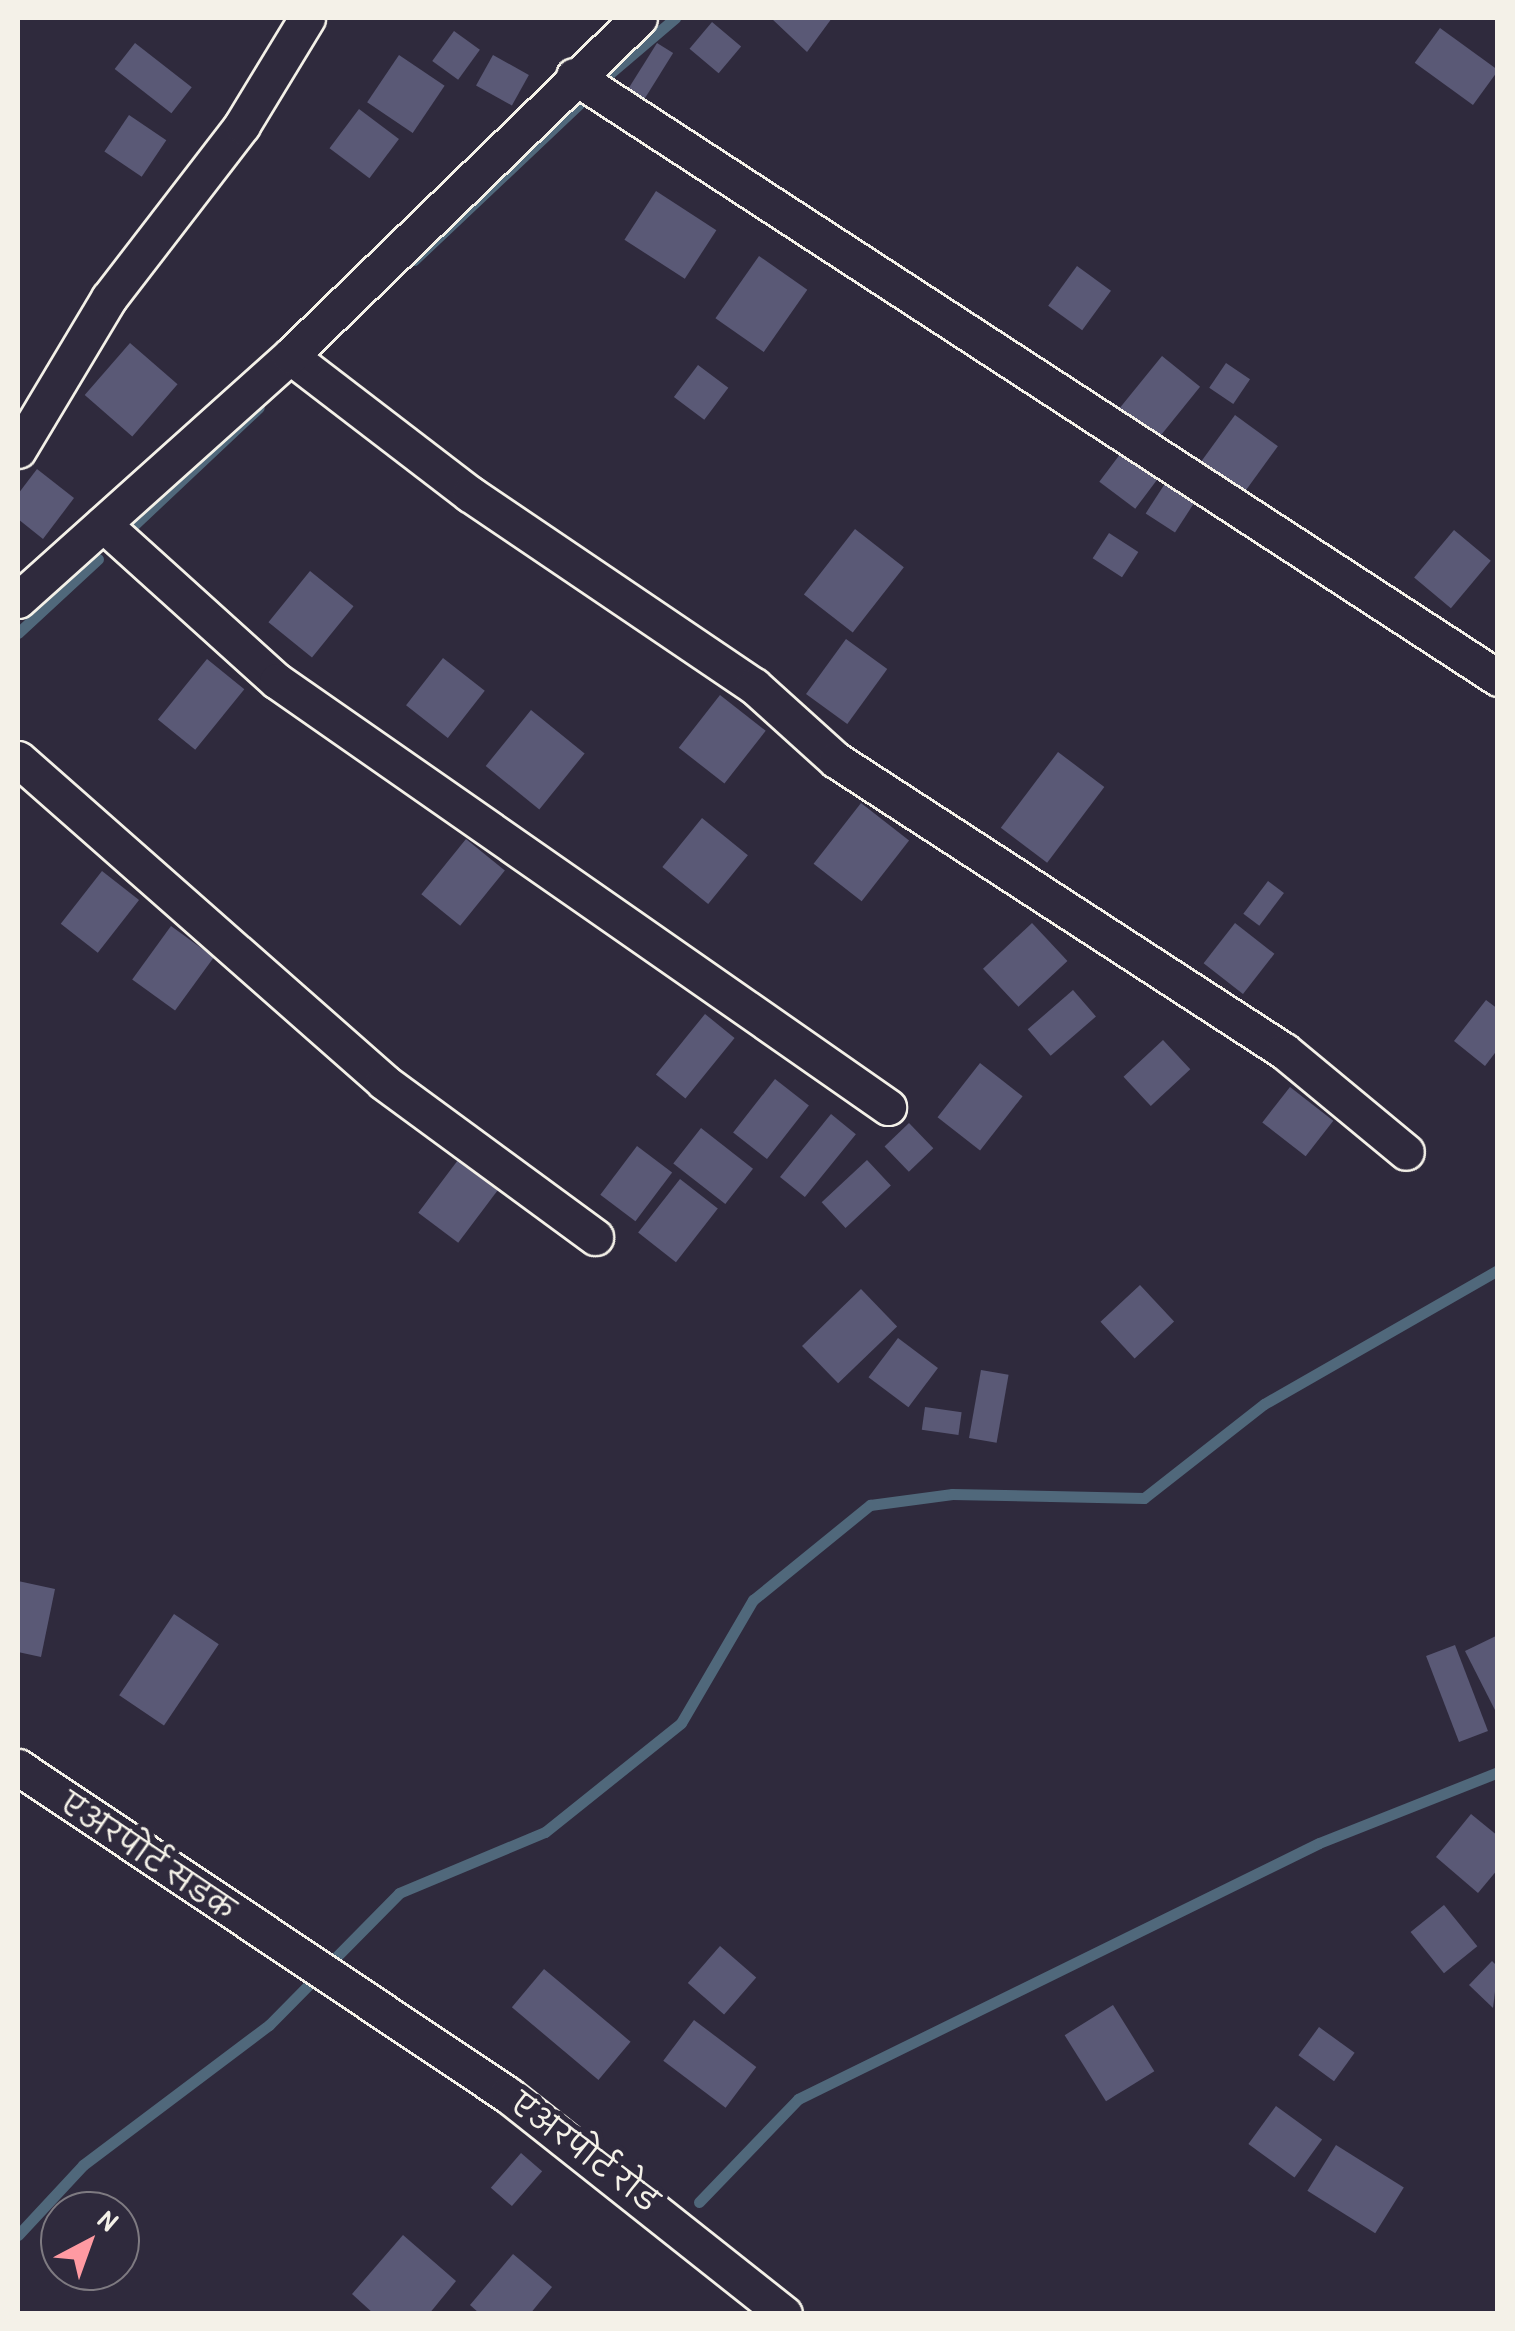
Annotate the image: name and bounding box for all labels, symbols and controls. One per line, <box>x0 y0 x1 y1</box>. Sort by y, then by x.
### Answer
street label: एअरपोर्ट सडक <box>54 1785 242 1927</box>
street label: एअरपोर्ट रोड <box>504 2085 666 2219</box>
north arrow <box>40 2191 140 2291</box>
text: N <box>90 2201 126 2239</box>

